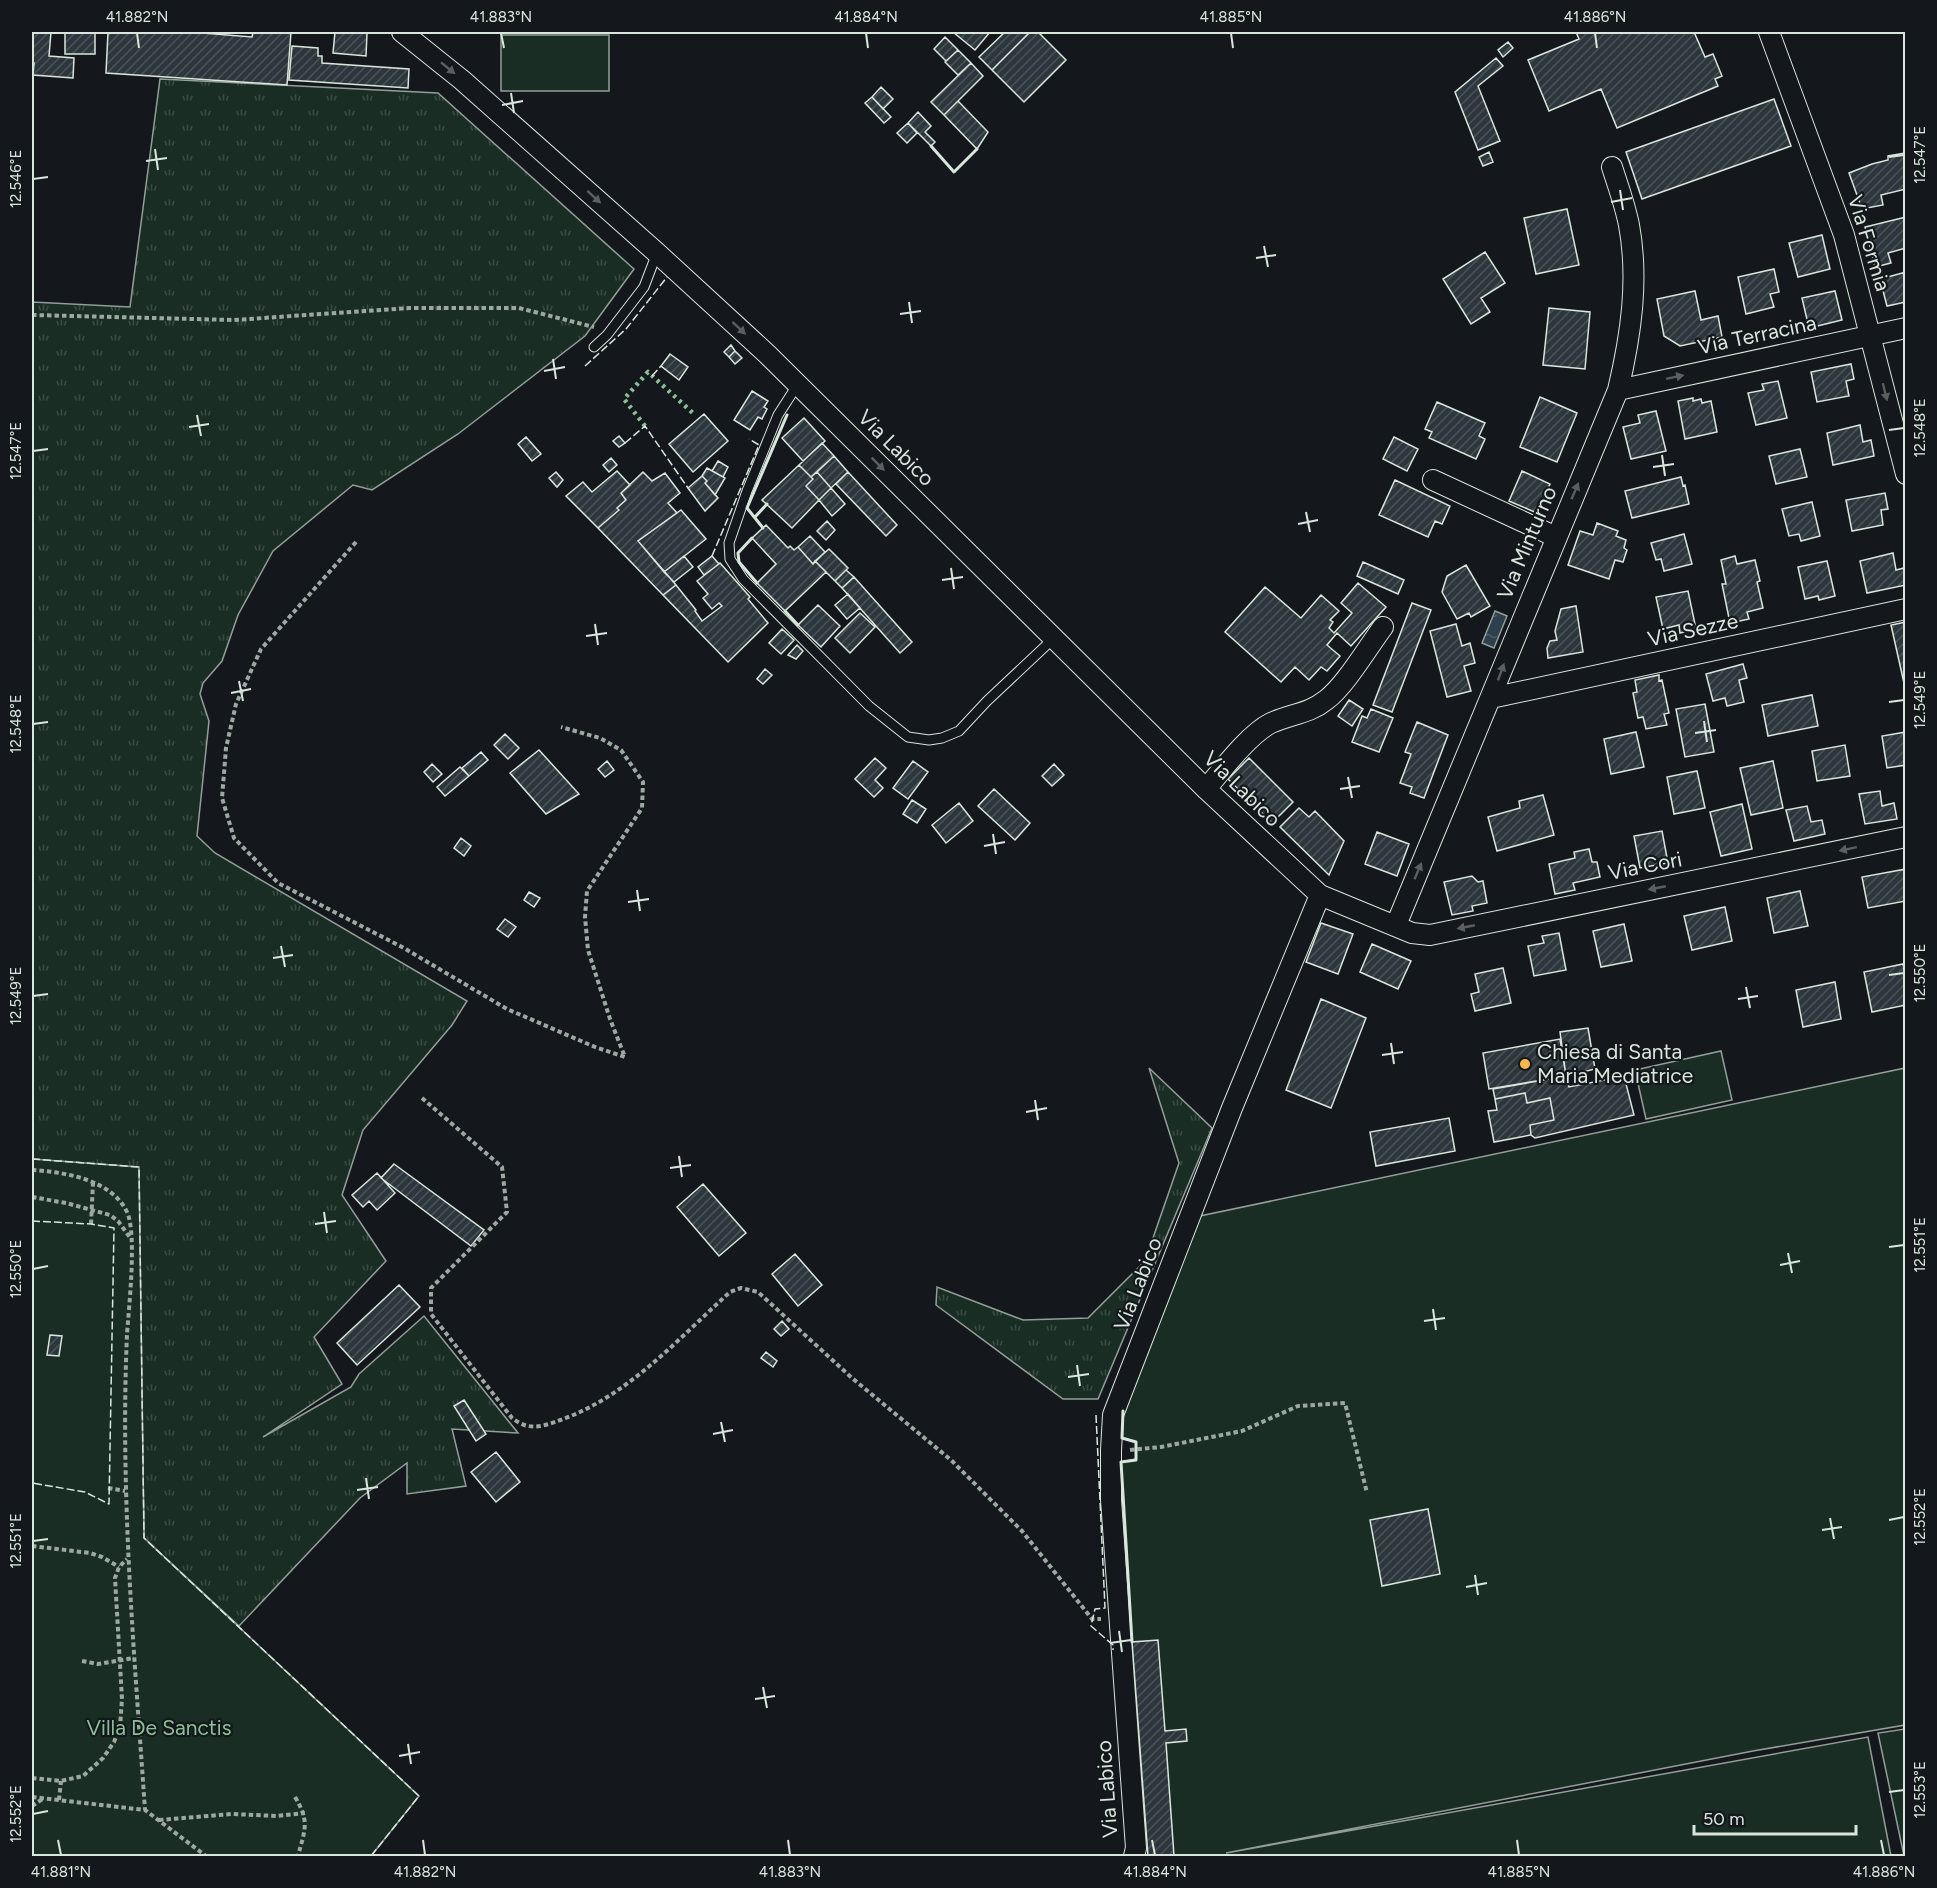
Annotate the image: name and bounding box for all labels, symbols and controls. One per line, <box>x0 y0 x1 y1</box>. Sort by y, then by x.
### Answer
text: 41.882°N <box>106 8 168 26</box>
text: 41.883°N <box>470 8 532 26</box>
text: 41.884°N <box>834 8 898 26</box>
text: 41.885°N <box>1200 8 1262 26</box>
text: 41.886°N <box>1564 8 1626 26</box>
one-way arrow <box>440 62 455 74</box>
text: 12.547°E <box>1911 126 1929 184</box>
text: 12.546°E <box>7 150 25 208</box>
one-way arrow <box>586 190 601 203</box>
street label: Via Formia <box>1843 192 1896 294</box>
street label: Via Terracina <box>1695 310 1819 359</box>
one-way arrow <box>731 321 746 335</box>
one-way arrow <box>1666 372 1685 382</box>
one-way arrow <box>1880 382 1890 401</box>
text: 12.548°E <box>1911 398 1929 458</box>
street label: Via Labico <box>853 404 940 491</box>
text: 12.547°E <box>7 422 25 480</box>
one-way arrow <box>871 457 886 471</box>
one-way arrow <box>1570 482 1580 500</box>
street label: Via Minturno <box>1492 483 1562 603</box>
street label: Via Sezze <box>1645 608 1740 651</box>
one-way arrow <box>1496 663 1506 681</box>
text: 12.549°E <box>1911 671 1929 729</box>
text: 12.548°E <box>7 694 25 754</box>
street label: Via Labico <box>1199 746 1286 832</box>
one-way arrow <box>1839 845 1858 854</box>
street label: Via Cori <box>1606 846 1684 885</box>
one-way arrow <box>1413 862 1423 880</box>
one-way arrow <box>1648 884 1667 894</box>
one-way arrow <box>1457 923 1476 932</box>
text: 12.550°E <box>1911 944 1929 1002</box>
text: 12.549°E <box>7 967 25 1025</box>
place label: Chiesa di Santa Maria Mediatrice <box>1537 1039 1693 1088</box>
marker: Chiesa di Santa Maria Mediatrice <box>1518 1057 1532 1071</box>
text: 12.551°E <box>1911 1217 1929 1273</box>
street label: Via Labico <box>1108 1234 1167 1334</box>
text: 12.550°E <box>7 1240 25 1298</box>
text: 12.552°E <box>1911 1488 1929 1546</box>
text: 12.551°E <box>7 1513 25 1569</box>
park label: Villa De Sanctis <box>87 1715 231 1740</box>
street label: Via Labico <box>1091 1739 1122 1839</box>
text: 12.553°E <box>1911 1761 1929 1819</box>
text: 12.552°E <box>7 1785 25 1843</box>
scale bar <box>1694 1798 1856 1836</box>
text: 50 m <box>1703 1808 1745 1830</box>
text: 41.881°N <box>31 1863 91 1881</box>
text: 41.882°N <box>394 1863 456 1881</box>
text: 41.883°N <box>759 1863 821 1881</box>
text: 41.884°N <box>1123 1863 1187 1881</box>
text: 41.885°N <box>1488 1863 1550 1881</box>
text: 41.886°N <box>1853 1863 1915 1881</box>

